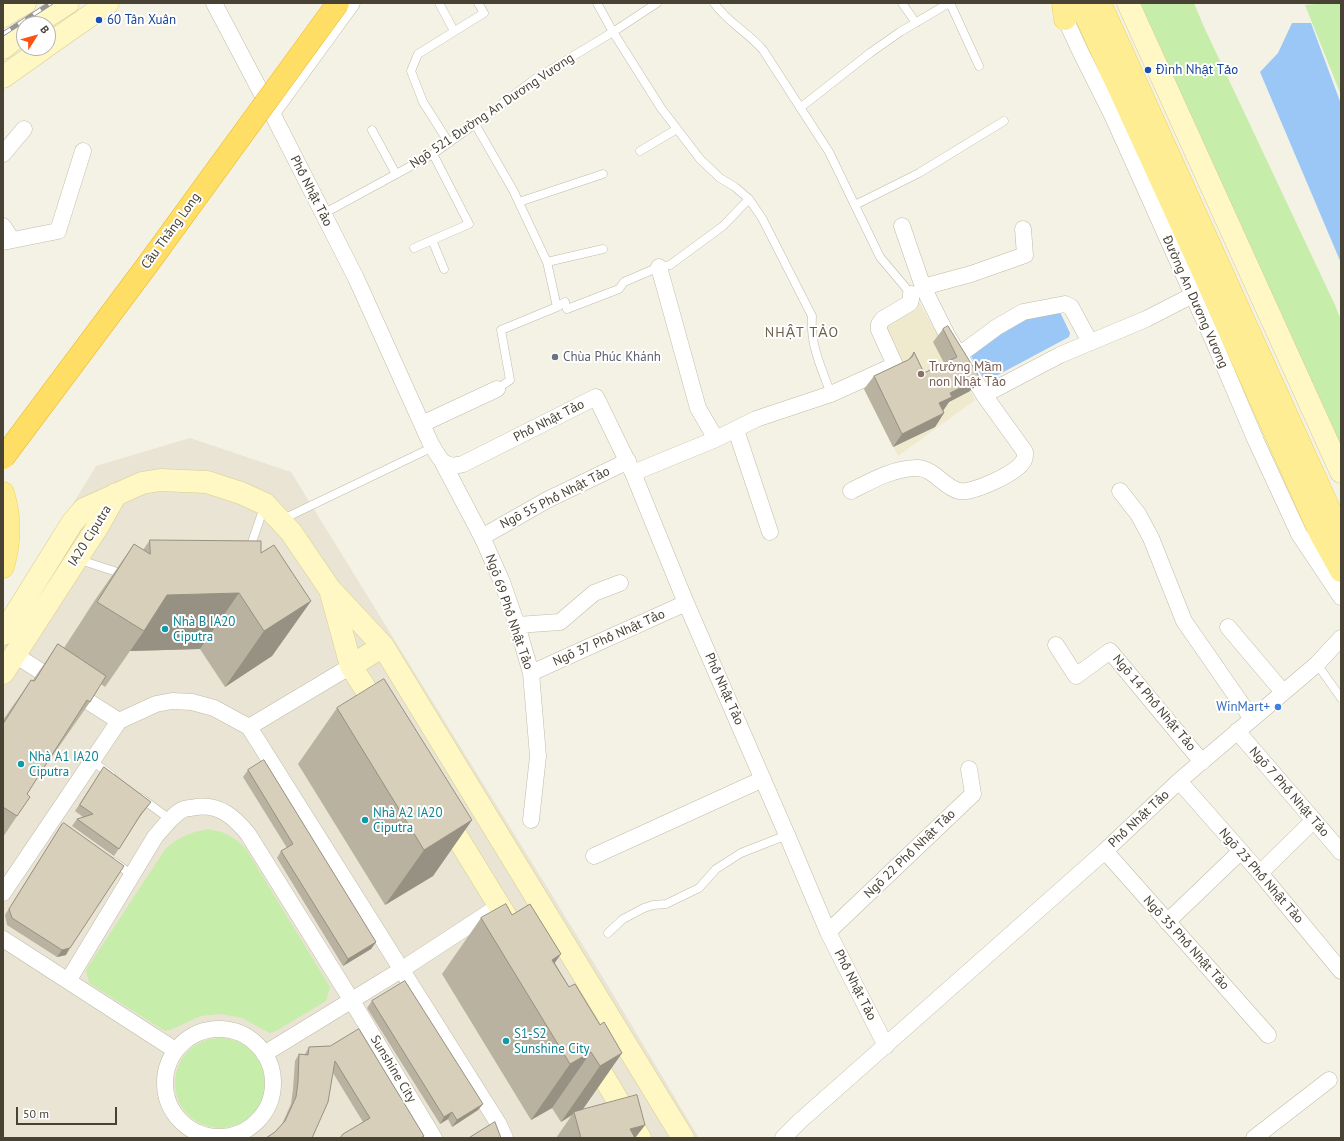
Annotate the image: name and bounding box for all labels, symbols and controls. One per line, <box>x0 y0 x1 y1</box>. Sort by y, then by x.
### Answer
place label: 60 Tân Xuân <box>107 12 176 28</box>
marker: 60 Tân Xuân <box>94 15 104 25</box>
north arrow <box>16 16 56 56</box>
text: B <box>37 23 52 36</box>
street label: Ngõ 521 Đường An Dương Vương <box>407 50 577 172</box>
place label: Đình Nhật Tảo <box>1156 62 1238 78</box>
marker: Đình Nhật Tảo <box>1143 65 1153 75</box>
street label: Phố Nhật Tảo <box>287 153 335 229</box>
street label: Cầu Thăng Long <box>138 190 204 272</box>
street label: Đường An Dương Vương <box>1159 233 1231 371</box>
district label: NHẬT TẢO <box>765 325 839 341</box>
place label: Chùa Phúc Khánh <box>563 349 661 365</box>
marker: Chùa Phúc Khánh <box>550 352 560 362</box>
place label: Trường Mầm non Nhật Tảo <box>929 359 1006 390</box>
marker: Trường Mầm non Nhật Tảo <box>916 369 926 379</box>
street label: Phố Nhật Tảo <box>511 397 587 445</box>
street label: Ngõ 55 Phố Nhật Tảo <box>498 464 612 532</box>
street label: IA20 Ciputra <box>65 503 115 569</box>
street label: Ngõ 69 Phố Nhật Tảo <box>482 552 536 672</box>
street label: Ngõ 37 Phố Nhật Tảo <box>551 606 667 670</box>
place label: Nhà B IA20 Ciputra <box>173 614 235 645</box>
marker: Nhà B IA20 Ciputra <box>160 624 170 634</box>
street label: Phố Nhật Tảo <box>701 651 747 727</box>
street label: Ngõ 14 Phố Nhật Tảo <box>1109 652 1199 754</box>
place label: WinMart+ <box>1216 699 1270 715</box>
marker: WinMart+ <box>1273 702 1283 712</box>
street label: Ngõ 7 Phố Nhật Tảo <box>1246 744 1332 840</box>
place label: Nhà A1 IA20 Ciputra <box>29 749 98 780</box>
marker: Nhà A1 IA20 Ciputra <box>16 759 26 769</box>
street label: Phố Nhật Tảo <box>1105 787 1173 851</box>
place label: Nhà A2 IA20 Ciputra <box>373 805 442 836</box>
street label: Ngõ 22 Phố Nhật Tảo <box>861 806 959 902</box>
marker: Nhà A2 IA20 Ciputra <box>360 815 370 825</box>
street label: Ngõ 23 Phố Nhật Tảo <box>1215 825 1307 927</box>
street label: Ngõ 35 Phố Nhật Tảo <box>1140 893 1232 993</box>
street label: Phố Nhật Tảo <box>831 947 879 1023</box>
place label: S1-S2 Sunshine City <box>514 1026 590 1057</box>
street label: Sunshine City <box>367 1033 419 1105</box>
marker: S1-S2 Sunshine City <box>501 1036 511 1046</box>
scale bar <box>18 1099 119 1125</box>
text: 50 m <box>23 1106 49 1121</box>

